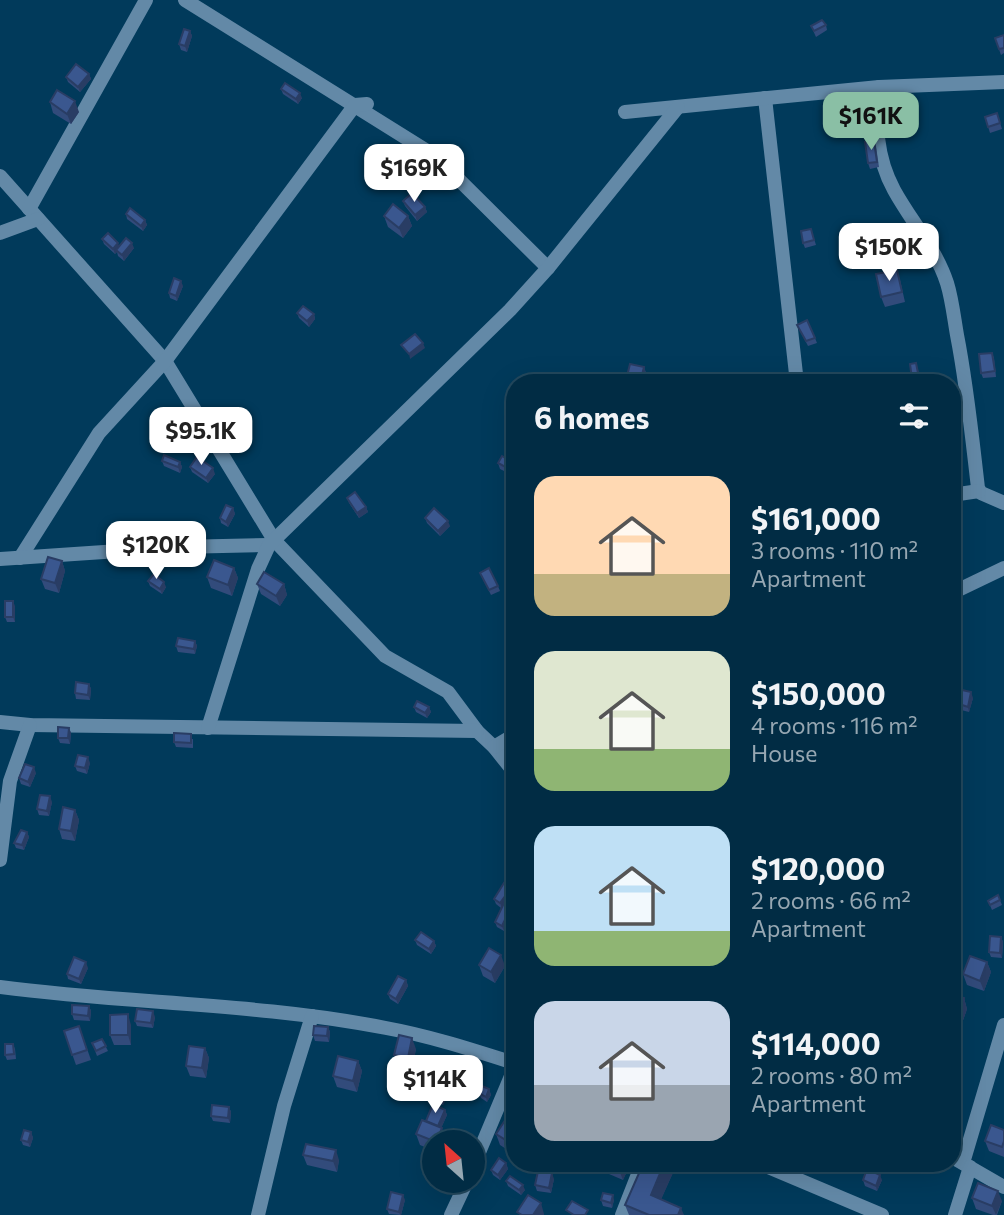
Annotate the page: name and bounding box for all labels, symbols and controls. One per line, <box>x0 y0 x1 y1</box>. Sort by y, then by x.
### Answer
pin: $161K <box>822 92 920 152</box>
text: $161K <box>839 101 903 129</box>
pin: $169K <box>365 144 463 204</box>
text: $169K <box>380 153 448 181</box>
pin: $150K <box>840 224 938 283</box>
text: $150K <box>855 232 923 260</box>
icon: filters <box>895 397 933 435</box>
text: 6 homes <box>534 398 649 435</box>
pin: $95.1K <box>144 407 258 467</box>
text: $95.1K <box>165 416 237 444</box>
text: $161,000 <box>751 499 881 536</box>
icon: home <box>590 504 674 588</box>
pin: $120K <box>107 522 205 581</box>
text: $120K <box>122 530 190 558</box>
text: 3 rooms · 110 m² <box>751 536 918 564</box>
text: Apartment <box>751 564 866 592</box>
text: $150,000 <box>751 674 886 711</box>
icon: home <box>590 679 674 763</box>
text: 4 rooms · 116 m² <box>751 711 918 739</box>
text: House <box>751 739 817 767</box>
text: $120,000 <box>751 849 885 886</box>
icon: home <box>590 854 674 938</box>
text: 2 rooms · 66 m² <box>751 886 911 914</box>
text: Apartment <box>751 914 866 942</box>
text: $114,000 <box>751 1024 881 1061</box>
icon: home <box>590 1029 674 1113</box>
pin: $114K <box>386 1056 484 1115</box>
text: 2 rooms · 80 m² <box>751 1061 912 1089</box>
text: $114K <box>403 1064 467 1092</box>
text: Apartment <box>751 1089 866 1117</box>
north arrow <box>422 1130 485 1194</box>
map controls <box>422 1130 485 1193</box>

